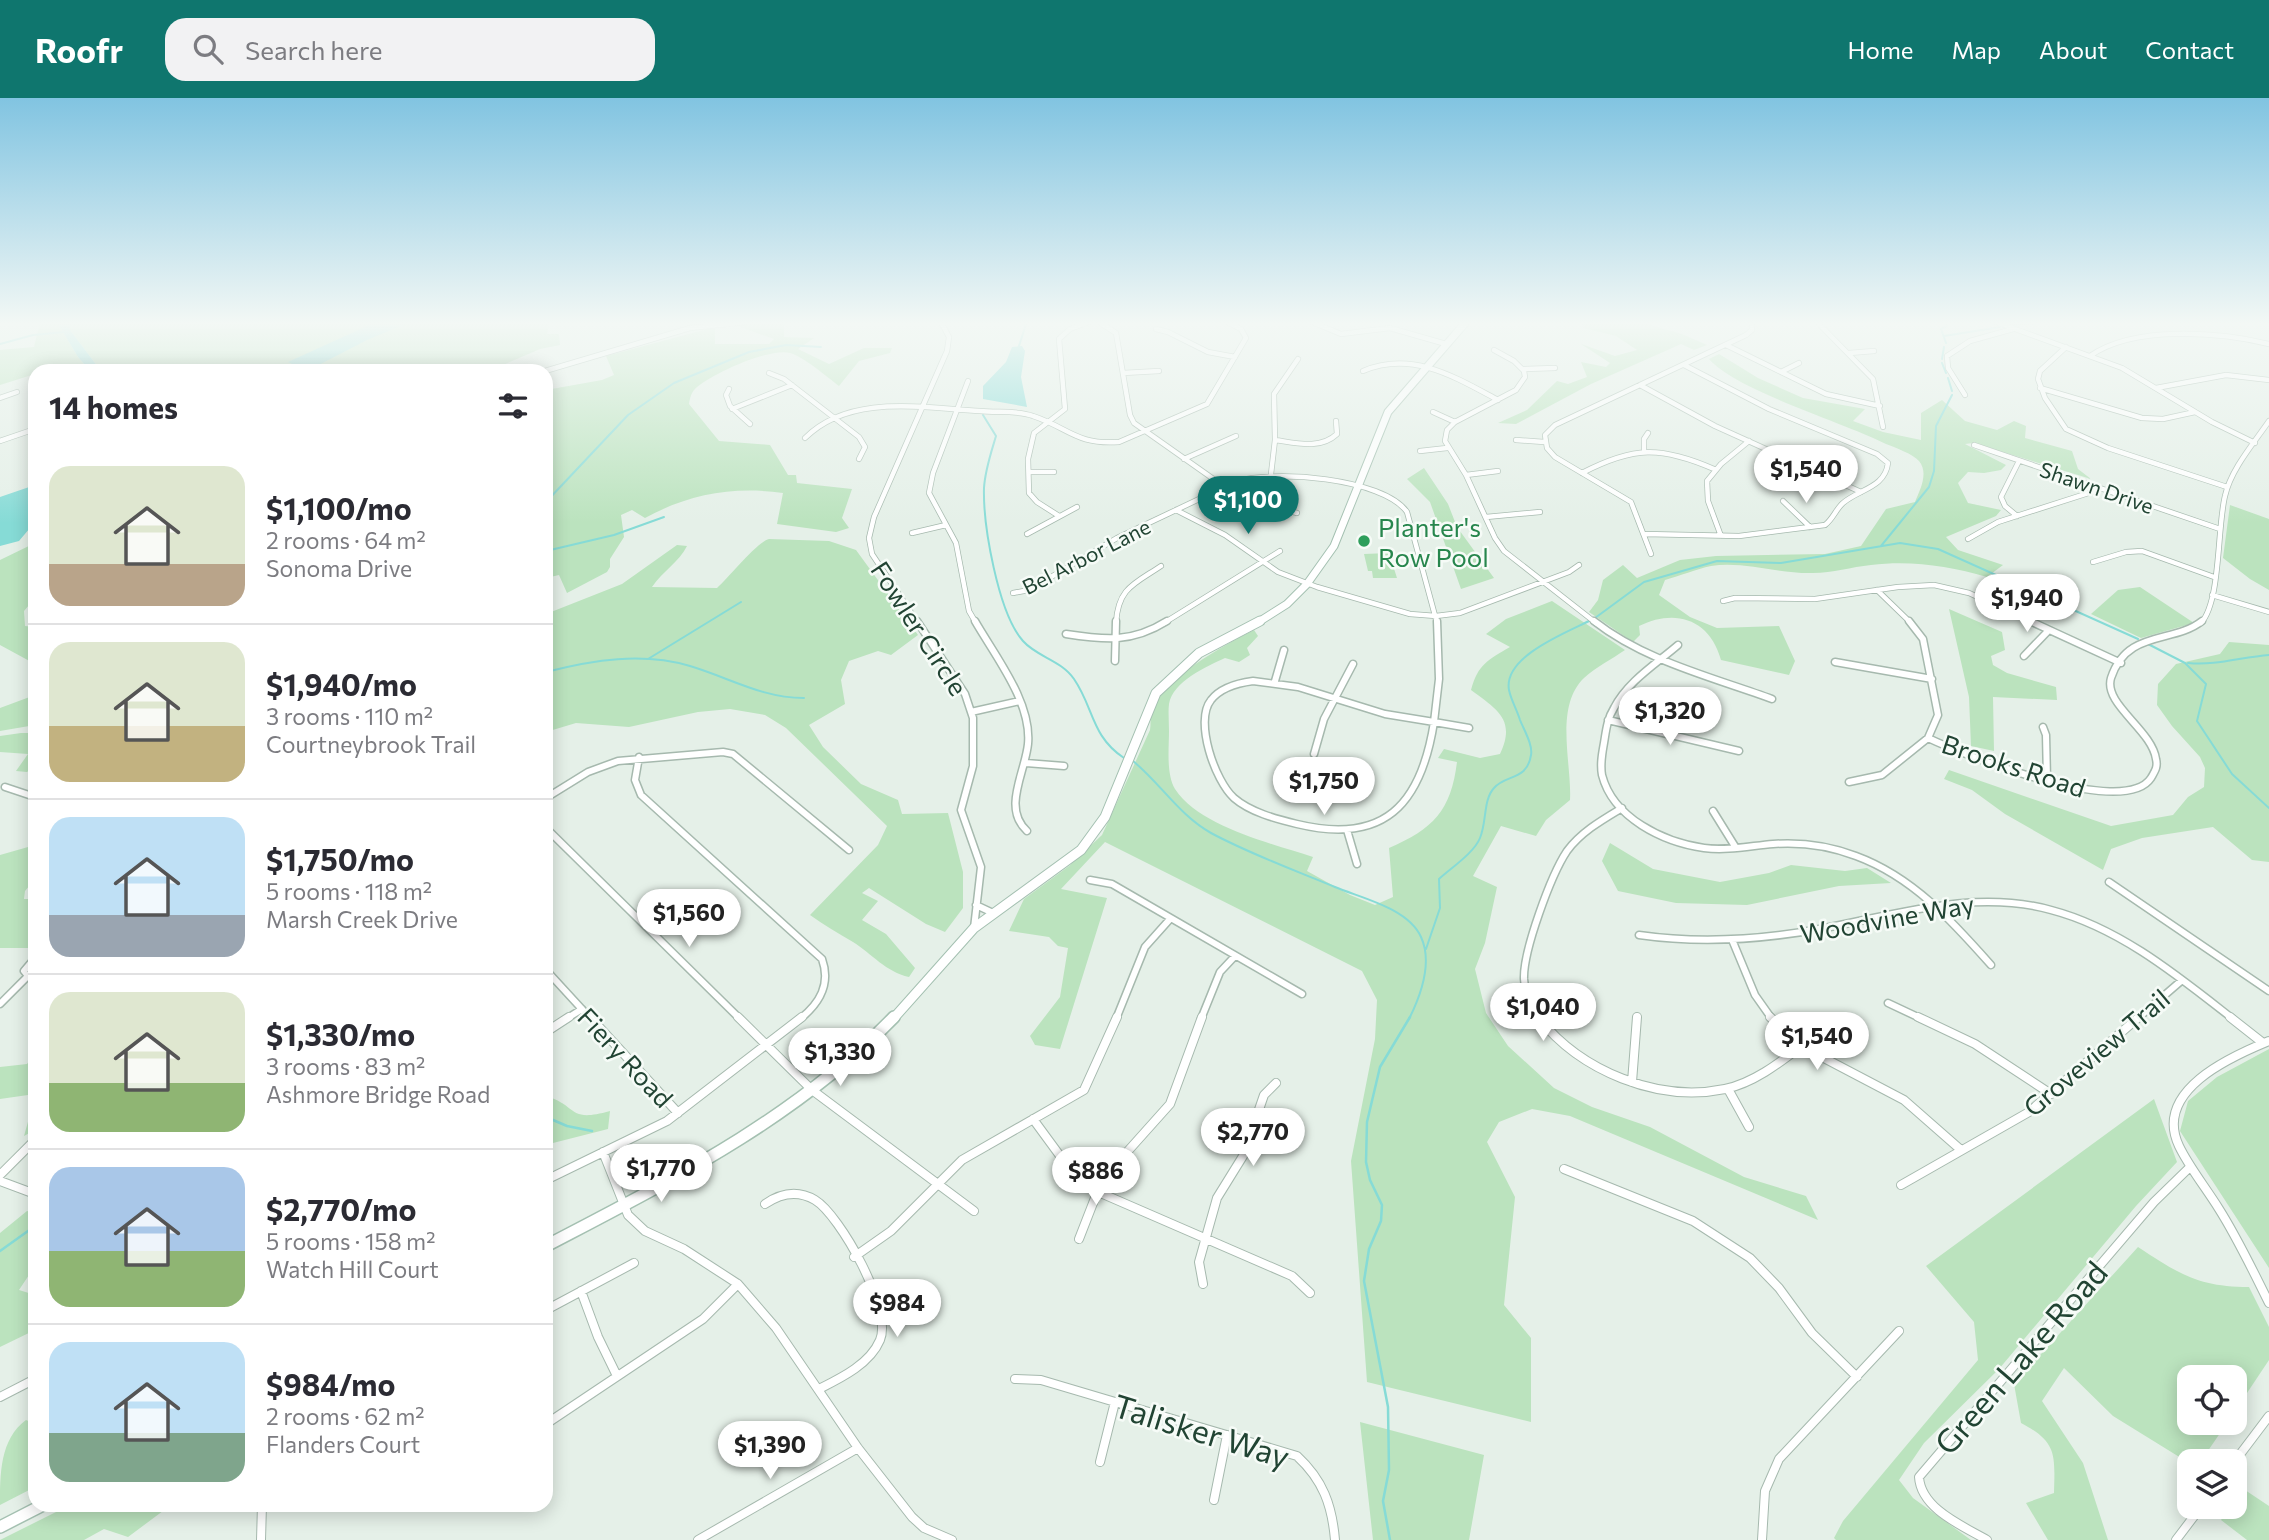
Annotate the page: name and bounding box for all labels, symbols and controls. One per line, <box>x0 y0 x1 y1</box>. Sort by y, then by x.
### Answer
search box <box>165 18 655 81</box>
text: Roofr <box>35 29 123 70</box>
icon: search <box>189 30 227 68</box>
text: Search here <box>245 34 383 65</box>
text: Home <box>1848 35 1914 64</box>
text: Map <box>1952 35 2001 64</box>
text: About <box>2039 35 2107 64</box>
text: Contact <box>2145 35 2234 64</box>
icon: filters <box>494 387 532 425</box>
text: 14 homes <box>49 388 178 425</box>
pin: $1,540 <box>1749 446 1863 505</box>
text: $1,540 <box>1770 454 1842 482</box>
street label: Shawn Drive <box>2037 456 2157 518</box>
pin: $1,100 <box>1191 476 1305 536</box>
text: $1,100 <box>1214 485 1282 513</box>
text: $1,100/mo <box>266 489 412 526</box>
icon: home <box>105 494 189 578</box>
place label: Planter's Row Pool <box>1378 511 1489 572</box>
street label: Bel Arbor Lane <box>1018 513 1154 599</box>
text: 2 rooms · 64 m² <box>266 526 426 554</box>
marker: Planter's Row Pool <box>1356 533 1372 549</box>
text: Sonoma Drive <box>266 554 412 582</box>
street label: Fowler Circle <box>865 555 975 701</box>
pin: $1,940 <box>1970 574 2084 634</box>
text: $1,940 <box>1991 583 2063 611</box>
text: $1,940/mo <box>266 665 417 702</box>
icon: home <box>105 670 189 754</box>
pin: $1,320 <box>1613 688 1727 747</box>
text: $1,320 <box>1635 696 1705 724</box>
text: 3 rooms · 110 m² <box>266 702 433 730</box>
street label: Brooks Road <box>1938 727 2090 803</box>
text: Courtneybrook Trail <box>266 730 476 758</box>
pin: $1,750 <box>1267 758 1381 817</box>
text: $1,750 <box>1289 766 1359 794</box>
text: $1,750/mo <box>266 840 414 877</box>
icon: home <box>105 845 189 929</box>
text: 5 rooms · 118 m² <box>266 877 432 905</box>
street label: Woodvine Way <box>1797 887 1977 949</box>
pin: $1,560 <box>632 890 746 949</box>
text: $1,560 <box>653 898 725 926</box>
text: Marsh Creek Drive <box>266 905 458 933</box>
street label: Groveview Trail <box>2017 982 2175 1122</box>
pin: $1,040 <box>1486 984 1600 1043</box>
text: $1,040 <box>1506 992 1580 1020</box>
street label: Fiery Road <box>572 1001 680 1113</box>
pin: $1,540 <box>1760 1012 1874 1072</box>
text: $1,330/mo <box>266 1015 415 1052</box>
icon: home <box>105 1020 189 1104</box>
text: $1,540 <box>1781 1021 1853 1049</box>
pin: $1,330 <box>783 1028 897 1088</box>
text: $1,330 <box>804 1037 876 1065</box>
text: 3 rooms · 83 m² <box>266 1052 425 1080</box>
text: Ashmore Bridge Road <box>266 1080 490 1108</box>
pin: $2,770 <box>1196 1108 1310 1168</box>
text: $2,770 <box>1217 1117 1289 1145</box>
pin: $1,770 <box>604 1144 718 1204</box>
pin: $886 <box>1055 1148 1137 1207</box>
text: $1,770 <box>626 1153 696 1181</box>
text: $886 <box>1068 1156 1124 1184</box>
text: $2,770/mo <box>266 1190 416 1227</box>
icon: home <box>105 1195 189 1279</box>
text: 5 rooms · 158 m² <box>266 1227 435 1255</box>
street label: Green Lake Road <box>1925 1252 2115 1462</box>
text: Watch Hill Court <box>266 1255 439 1283</box>
pin: $984 <box>856 1280 938 1339</box>
text: $984 <box>869 1288 925 1316</box>
text: $984/mo <box>266 1365 395 1402</box>
map controls <box>2177 1365 2247 1519</box>
button: locate <box>2177 1365 2247 1435</box>
icon: home <box>105 1370 189 1454</box>
street label: Talisker Way <box>1109 1384 1295 1476</box>
text: 2 rooms · 62 m² <box>266 1402 425 1430</box>
pin: $1,390 <box>713 1422 827 1481</box>
text: Flanders Court <box>266 1430 420 1458</box>
text: $1,390 <box>734 1430 806 1458</box>
button: layers <box>2177 1449 2247 1519</box>

